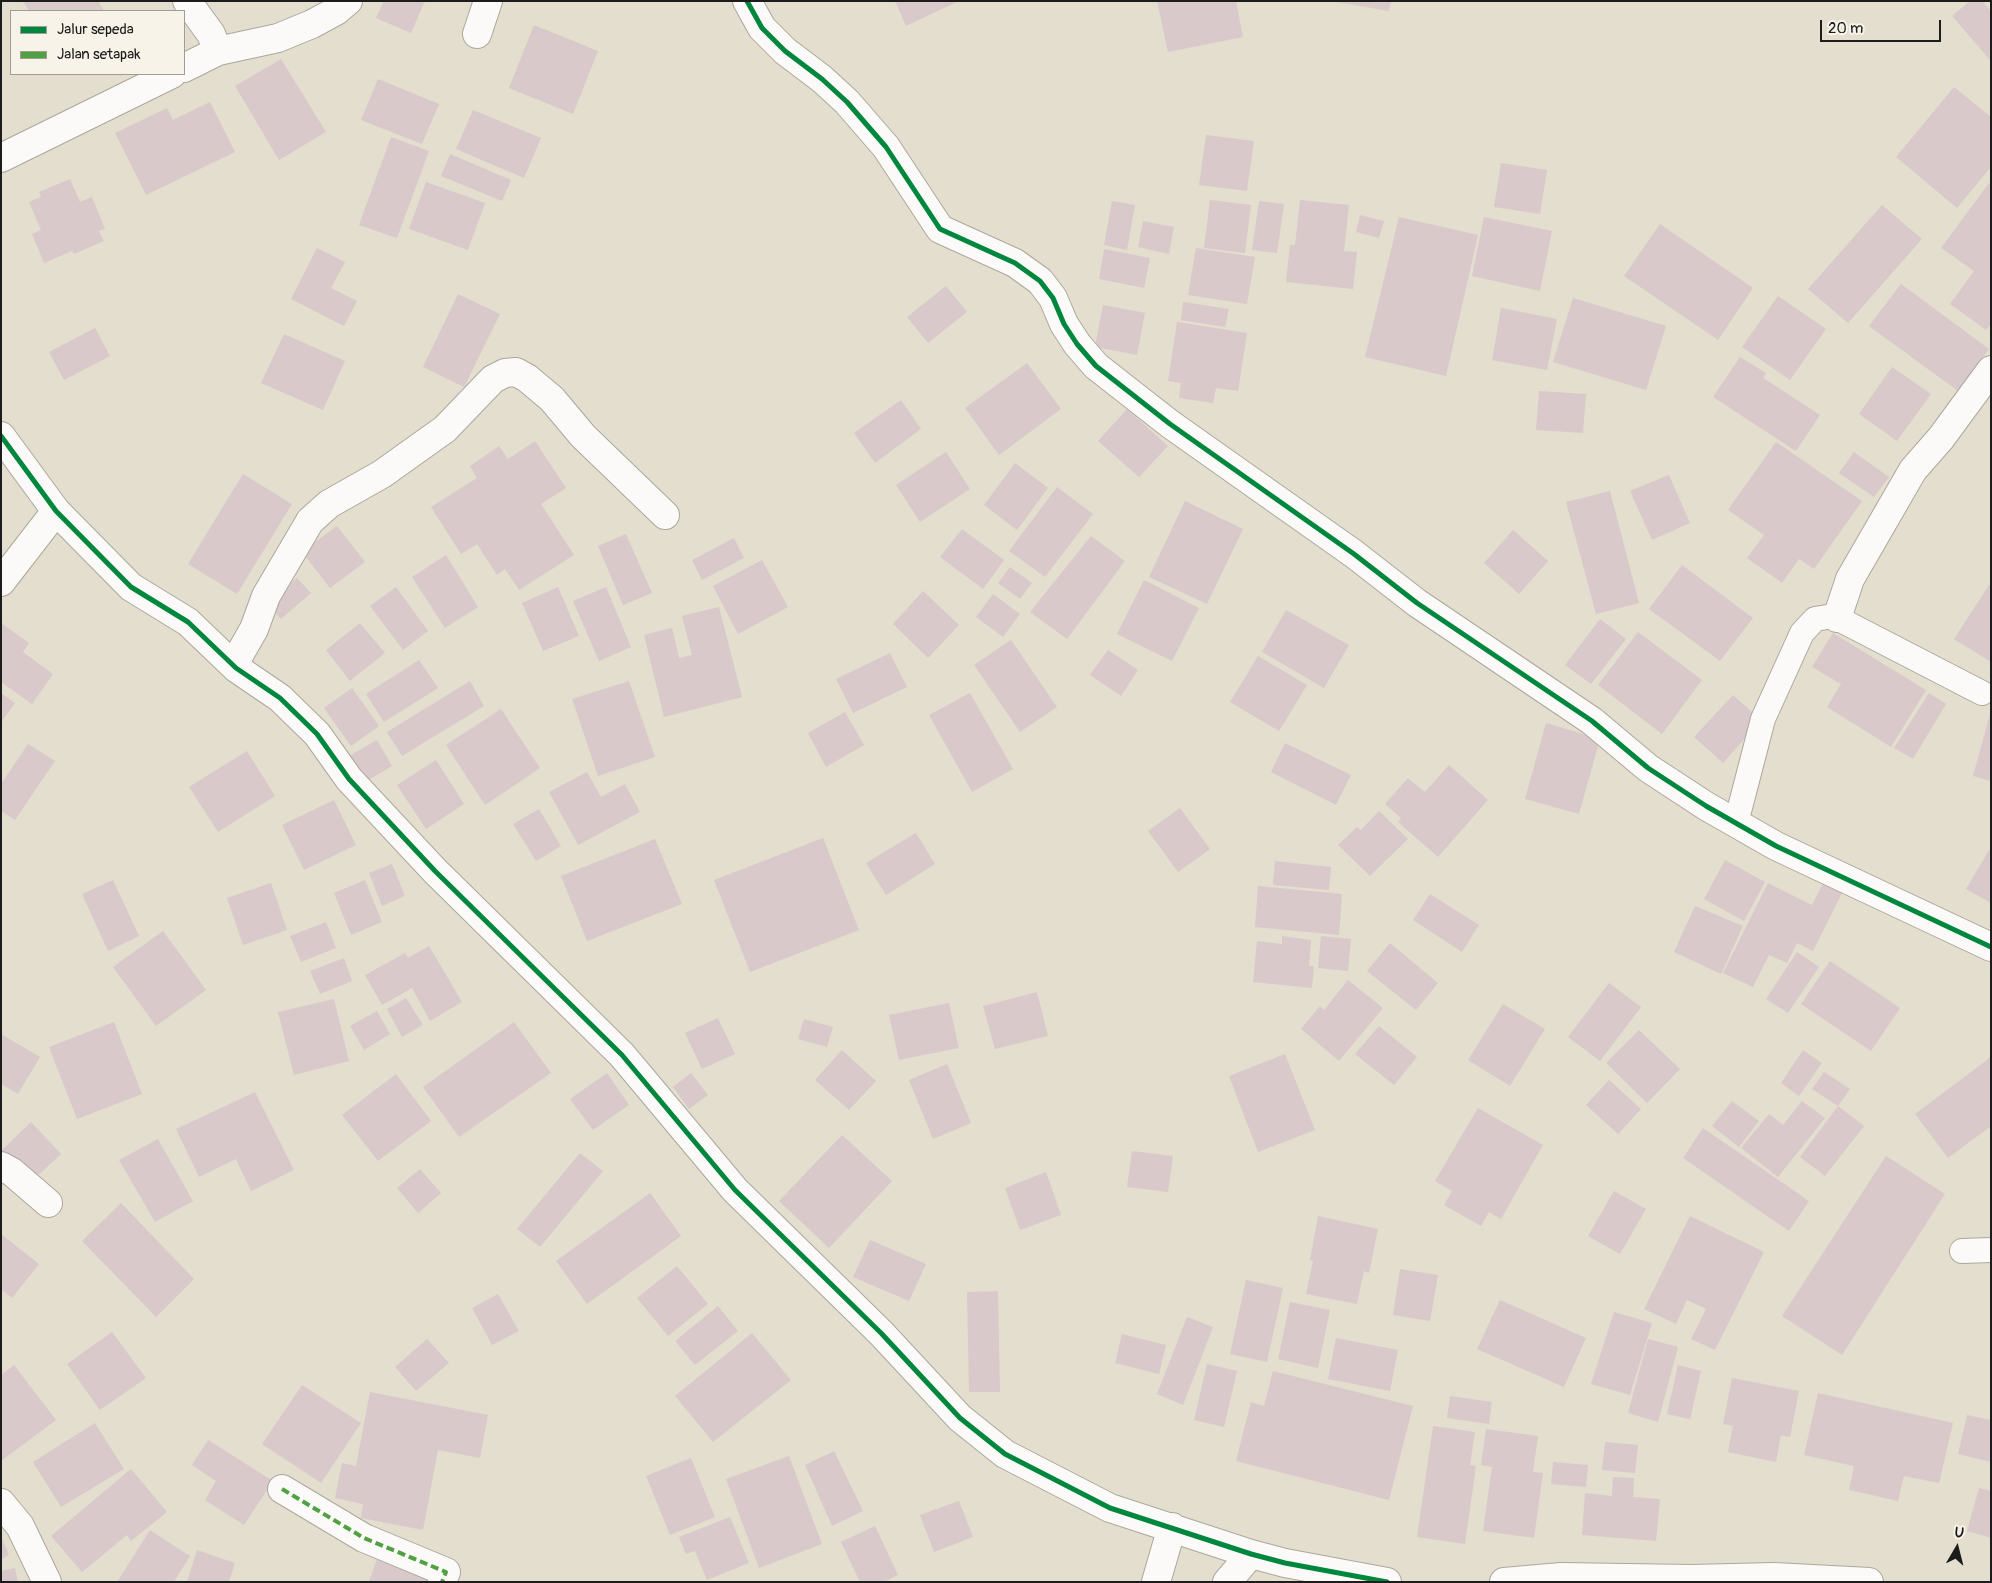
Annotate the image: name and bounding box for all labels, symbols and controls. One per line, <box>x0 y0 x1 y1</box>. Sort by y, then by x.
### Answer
legend <box>10 10 185 75</box>
scale bar <box>1822 10 1943 42</box>
text: 20 m <box>1828 19 1863 38</box>
text: Jalur sepeda <box>57 20 134 39</box>
text: Jalan setapak <box>57 45 140 64</box>
north arrow <box>1932 1523 1982 1573</box>
text: U <box>1953 1524 1965 1542</box>

